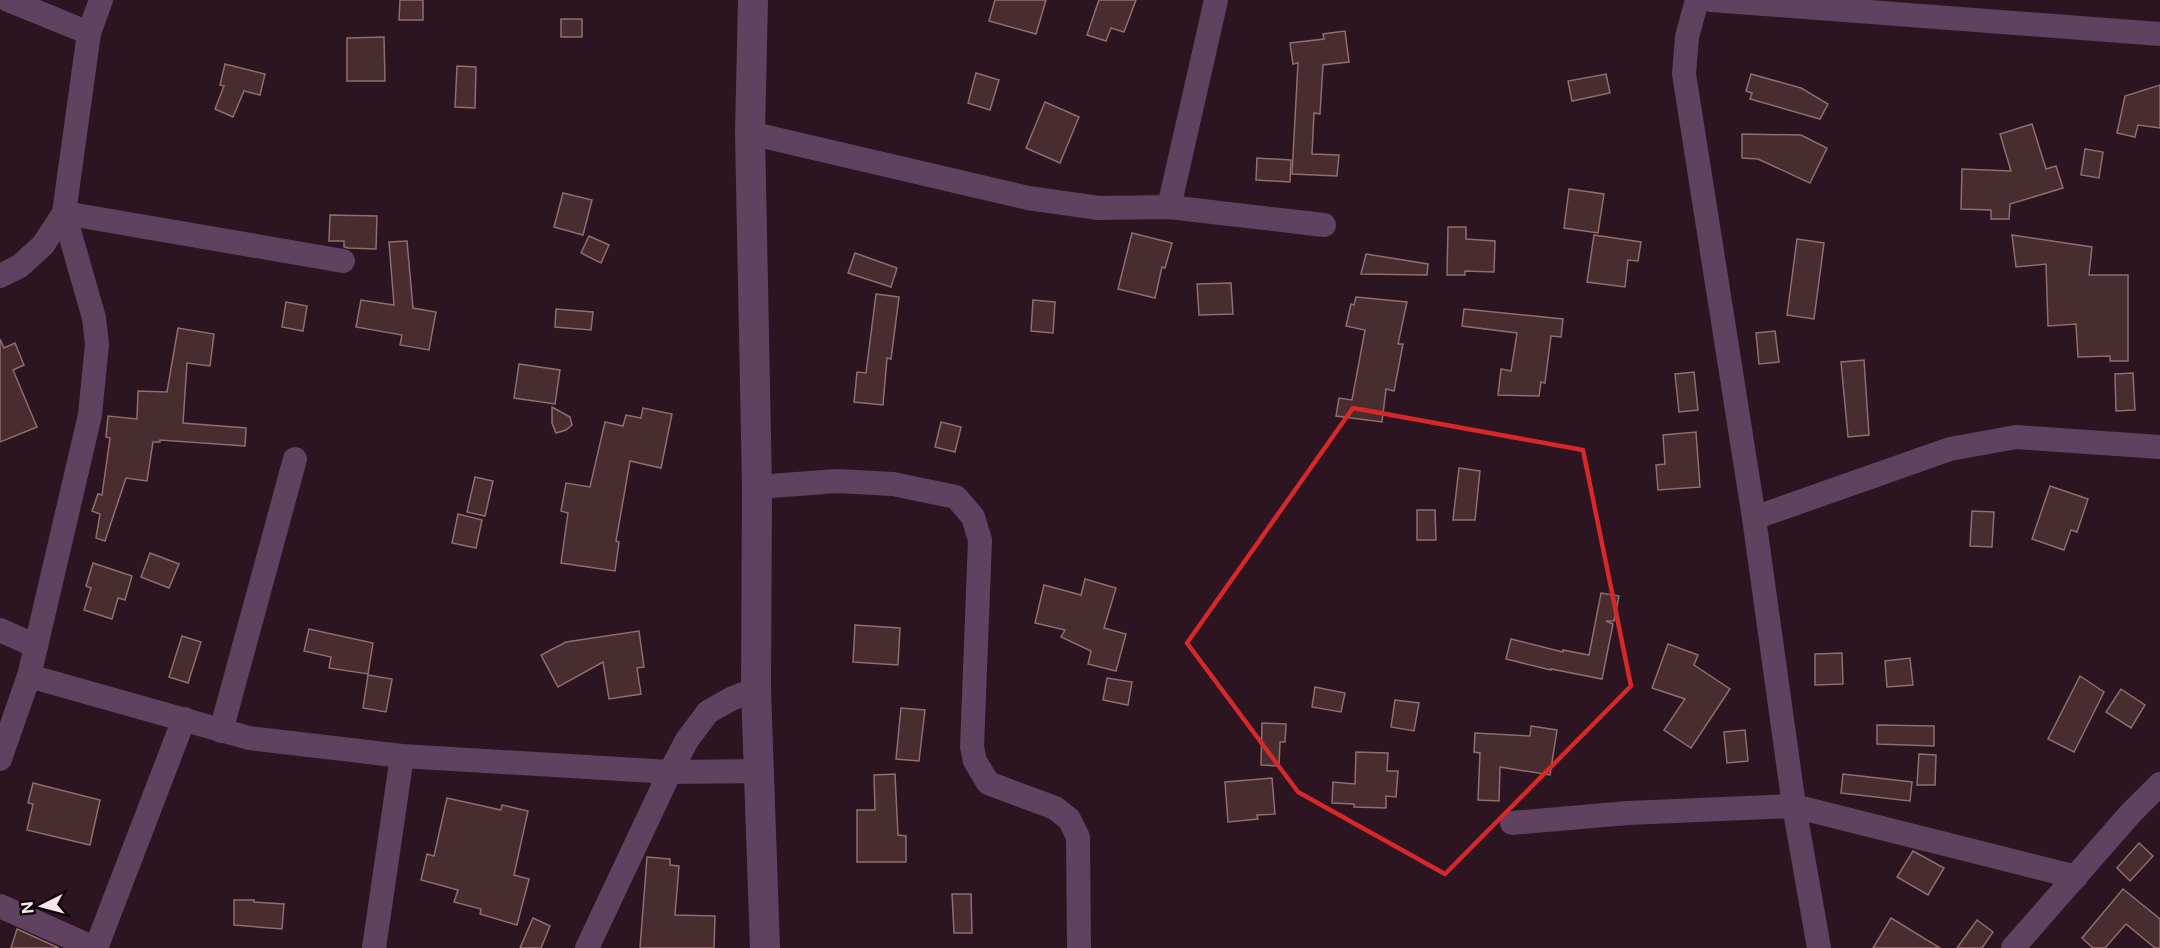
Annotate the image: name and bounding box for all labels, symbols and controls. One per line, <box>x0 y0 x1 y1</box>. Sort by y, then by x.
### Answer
north arrow <box>12 876 72 936</box>
text: N <box>17 900 38 915</box>

